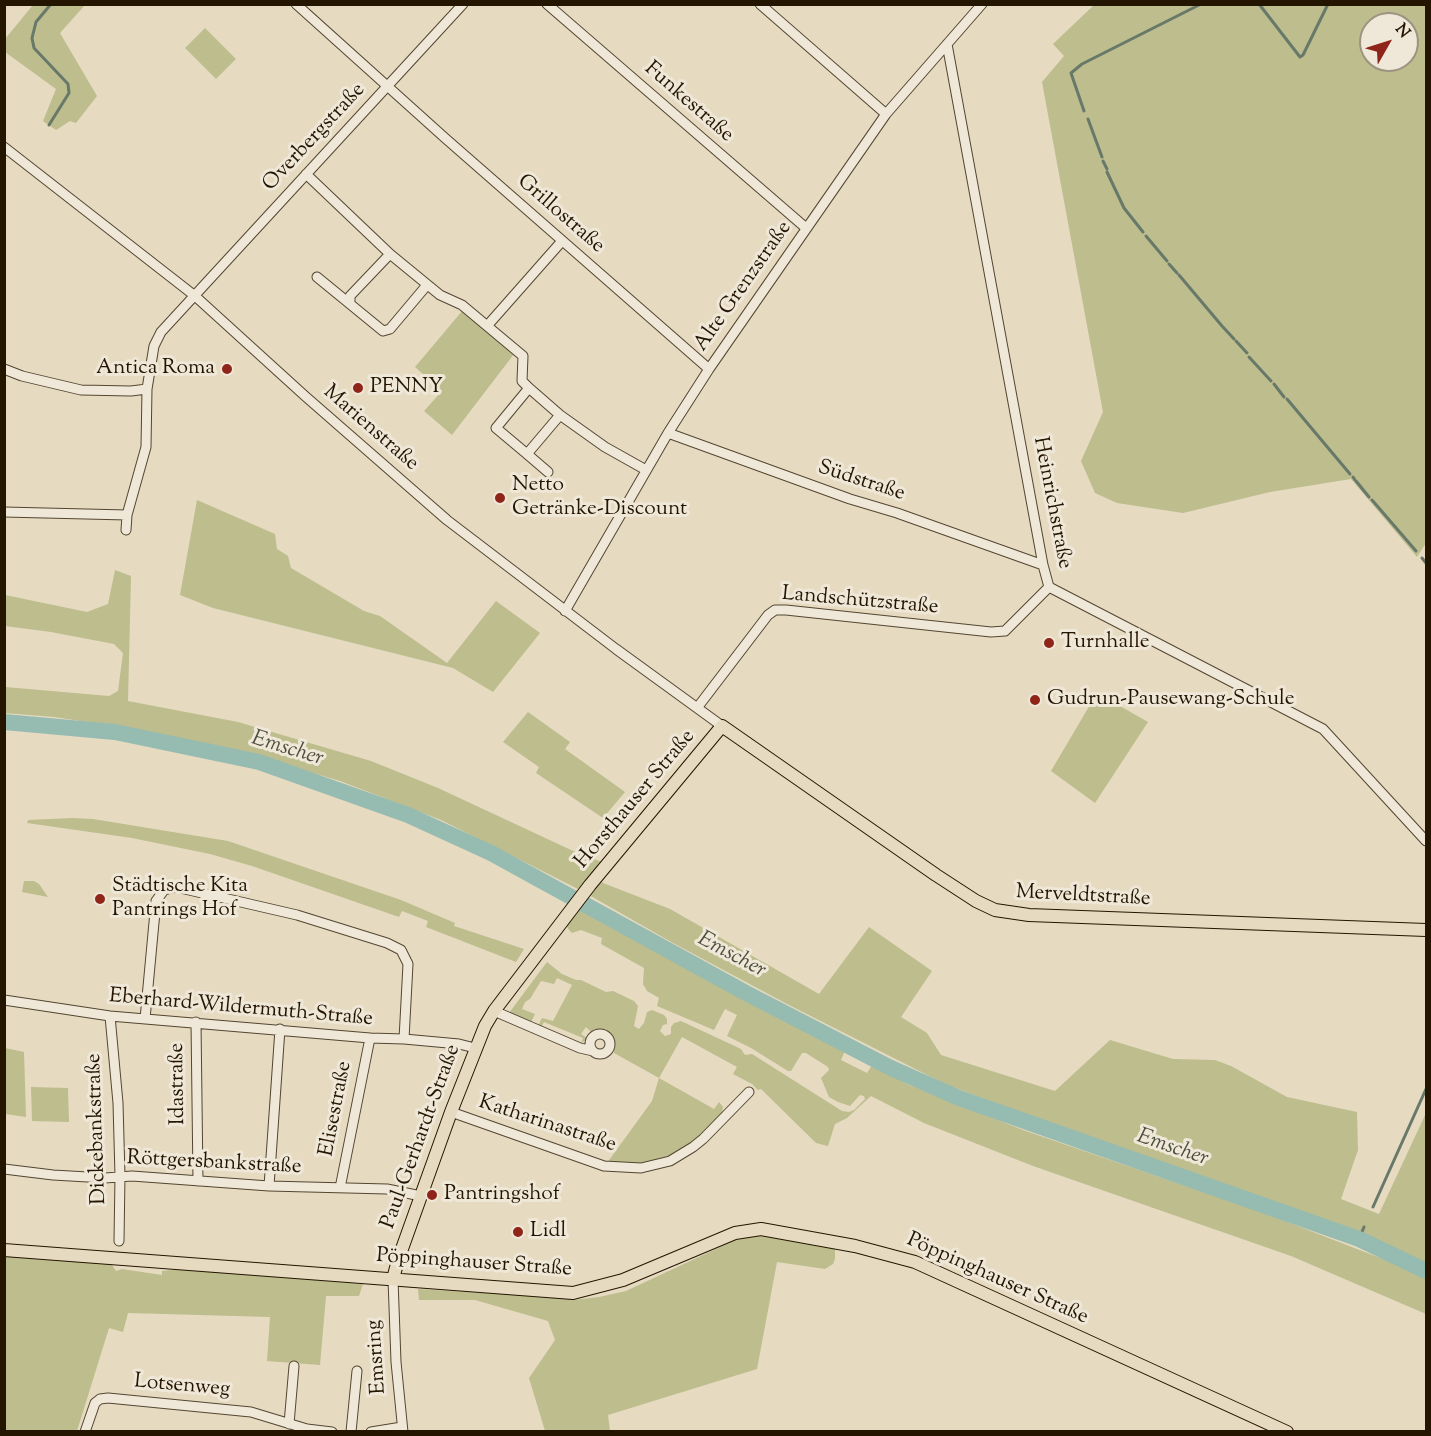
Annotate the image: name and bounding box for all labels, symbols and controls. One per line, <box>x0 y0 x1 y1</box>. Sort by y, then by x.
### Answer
north arrow <box>1359 12 1419 72</box>
text: N <box>1389 19 1415 44</box>
street label: Funkestraße <box>638 57 738 149</box>
street label: Overbergstraße <box>258 79 372 197</box>
street label: Grillostraße <box>511 170 609 260</box>
street label: Alte Grenzstraße <box>690 217 798 357</box>
place label: Antica Roma <box>96 356 215 382</box>
marker: Antica Roma <box>220 362 234 376</box>
place label: PENNY <box>370 375 443 401</box>
street label: Marienstraße <box>317 381 423 477</box>
marker: PENNY <box>351 381 365 395</box>
street label: Heinrichstraße <box>1026 435 1076 571</box>
street label: Südstraße <box>814 456 908 508</box>
place label: Netto Getränke-Discount <box>512 473 687 523</box>
marker: Netto Getränke-Discount <box>493 491 507 505</box>
street label: Landschützstraße <box>781 583 939 621</box>
place label: Turnhalle <box>1061 630 1150 656</box>
marker: Turnhalle <box>1042 636 1056 650</box>
place label: Gudrun-Pausewang-Schule <box>1047 687 1294 713</box>
marker: Gudrun-Pausewang-Schule <box>1028 693 1042 707</box>
street label: Horsthauser Straße <box>571 725 701 875</box>
water label: Emscher <box>248 727 326 773</box>
place label: Städtische Kita Pantrings Hof <box>112 874 248 924</box>
street label: Merveldtstraße <box>1015 881 1151 913</box>
marker: Städtische Kita Pantrings Hof <box>93 892 107 906</box>
water label: Emscher <box>692 927 770 985</box>
street label: Eberhard-Wildermuth-Straße <box>108 985 374 1033</box>
street label: Paul-Gerhardt-Straße <box>377 1041 467 1233</box>
street label: Idastraße <box>166 1043 192 1125</box>
street label: Dickebankstraße <box>83 1053 113 1205</box>
street label: Elisestraße <box>315 1059 359 1159</box>
street label: Katharinastraße <box>475 1091 619 1159</box>
water label: Emscher <box>1133 1125 1211 1173</box>
street label: Röttgersbankstraße <box>126 1147 302 1181</box>
place label: Pantringshof <box>444 1182 560 1208</box>
marker: Pantringshof <box>425 1188 439 1202</box>
place label: Lidl <box>530 1219 566 1245</box>
marker: Lidl <box>511 1225 525 1239</box>
street label: Pöppinghauser Straße <box>902 1229 1092 1331</box>
street label: Pöppinghauser Straße <box>375 1245 573 1283</box>
street label: Emsring <box>363 1319 393 1395</box>
street label: Lotsenweg <box>133 1370 231 1404</box>

